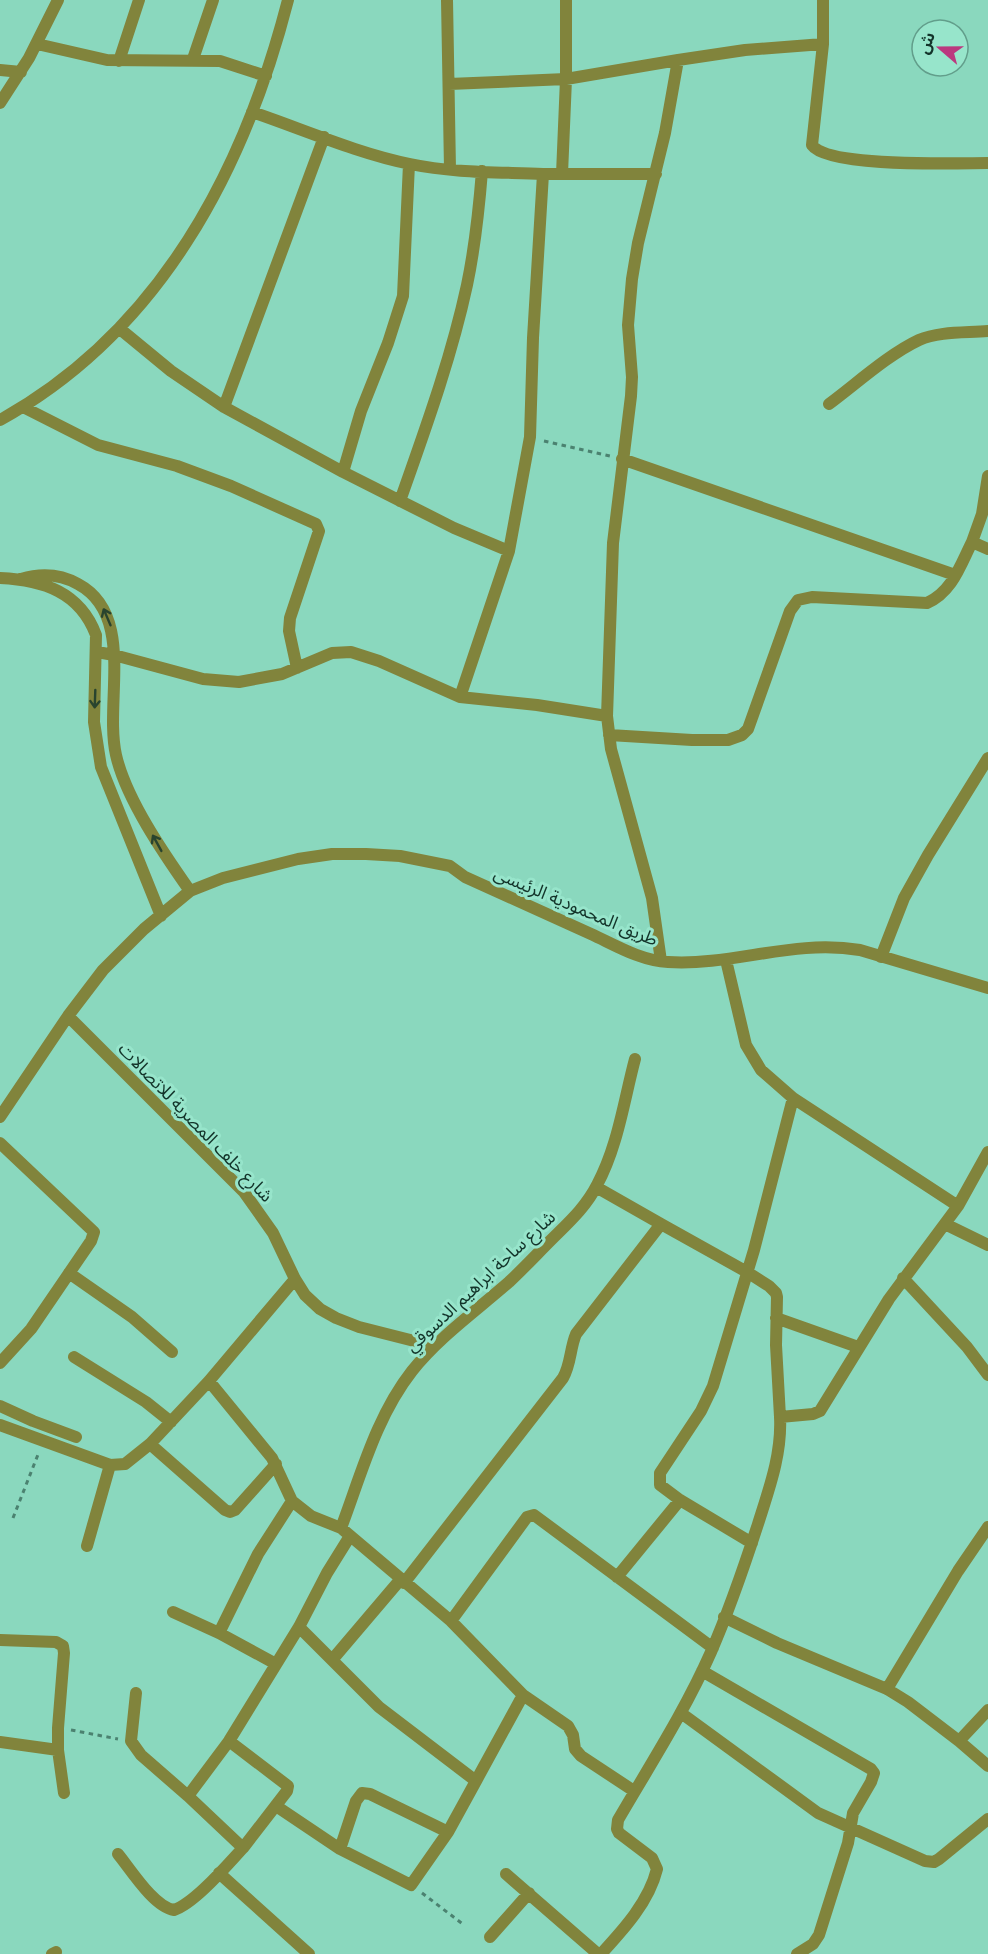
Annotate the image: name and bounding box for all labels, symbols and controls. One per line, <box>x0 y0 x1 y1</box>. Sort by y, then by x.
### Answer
north arrow <box>910 18 970 78</box>
text: ش <box>914 29 939 57</box>
one-way arrow <box>101 608 112 626</box>
one-way arrow <box>90 688 101 708</box>
one-way arrow <box>151 835 163 852</box>
street label: طريق المحمودية الرئيسى <box>491 862 661 951</box>
street label: شارع خلف المصرية للاتصالات <box>112 1038 278 1209</box>
street label: شارع ساحة ابراهيم الدسوقي <box>401 1206 562 1359</box>

